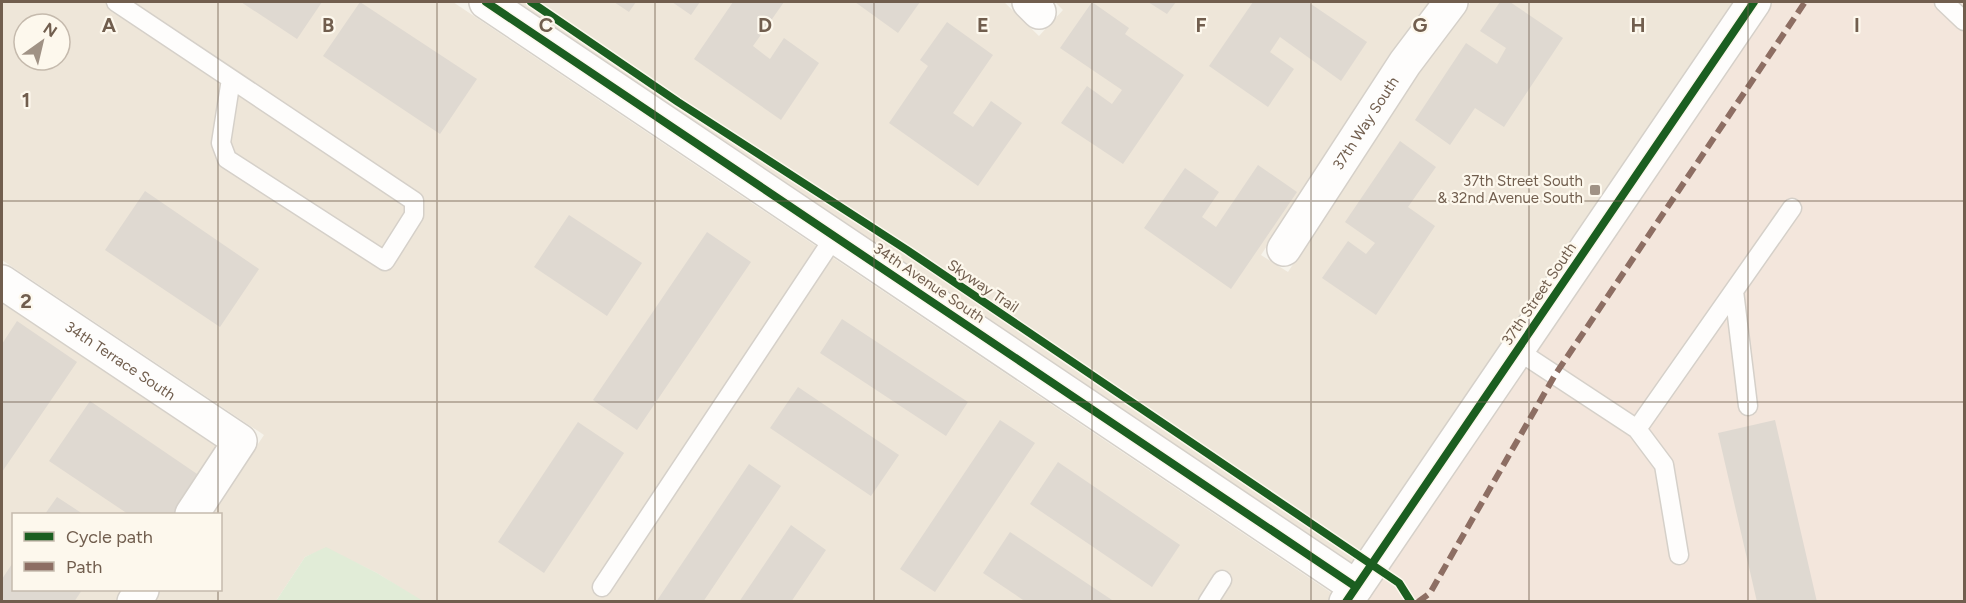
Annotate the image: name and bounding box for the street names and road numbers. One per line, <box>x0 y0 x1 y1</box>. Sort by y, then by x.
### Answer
street label: 37th Way South <box>1329 73 1403 173</box>
street label: 34th Avenue South <box>870 239 988 327</box>
street label: 37th Street South <box>1498 239 1580 349</box>
street label: Skyway Trail <box>944 256 1022 316</box>
street label: 34th Terrace South <box>61 318 179 404</box>

